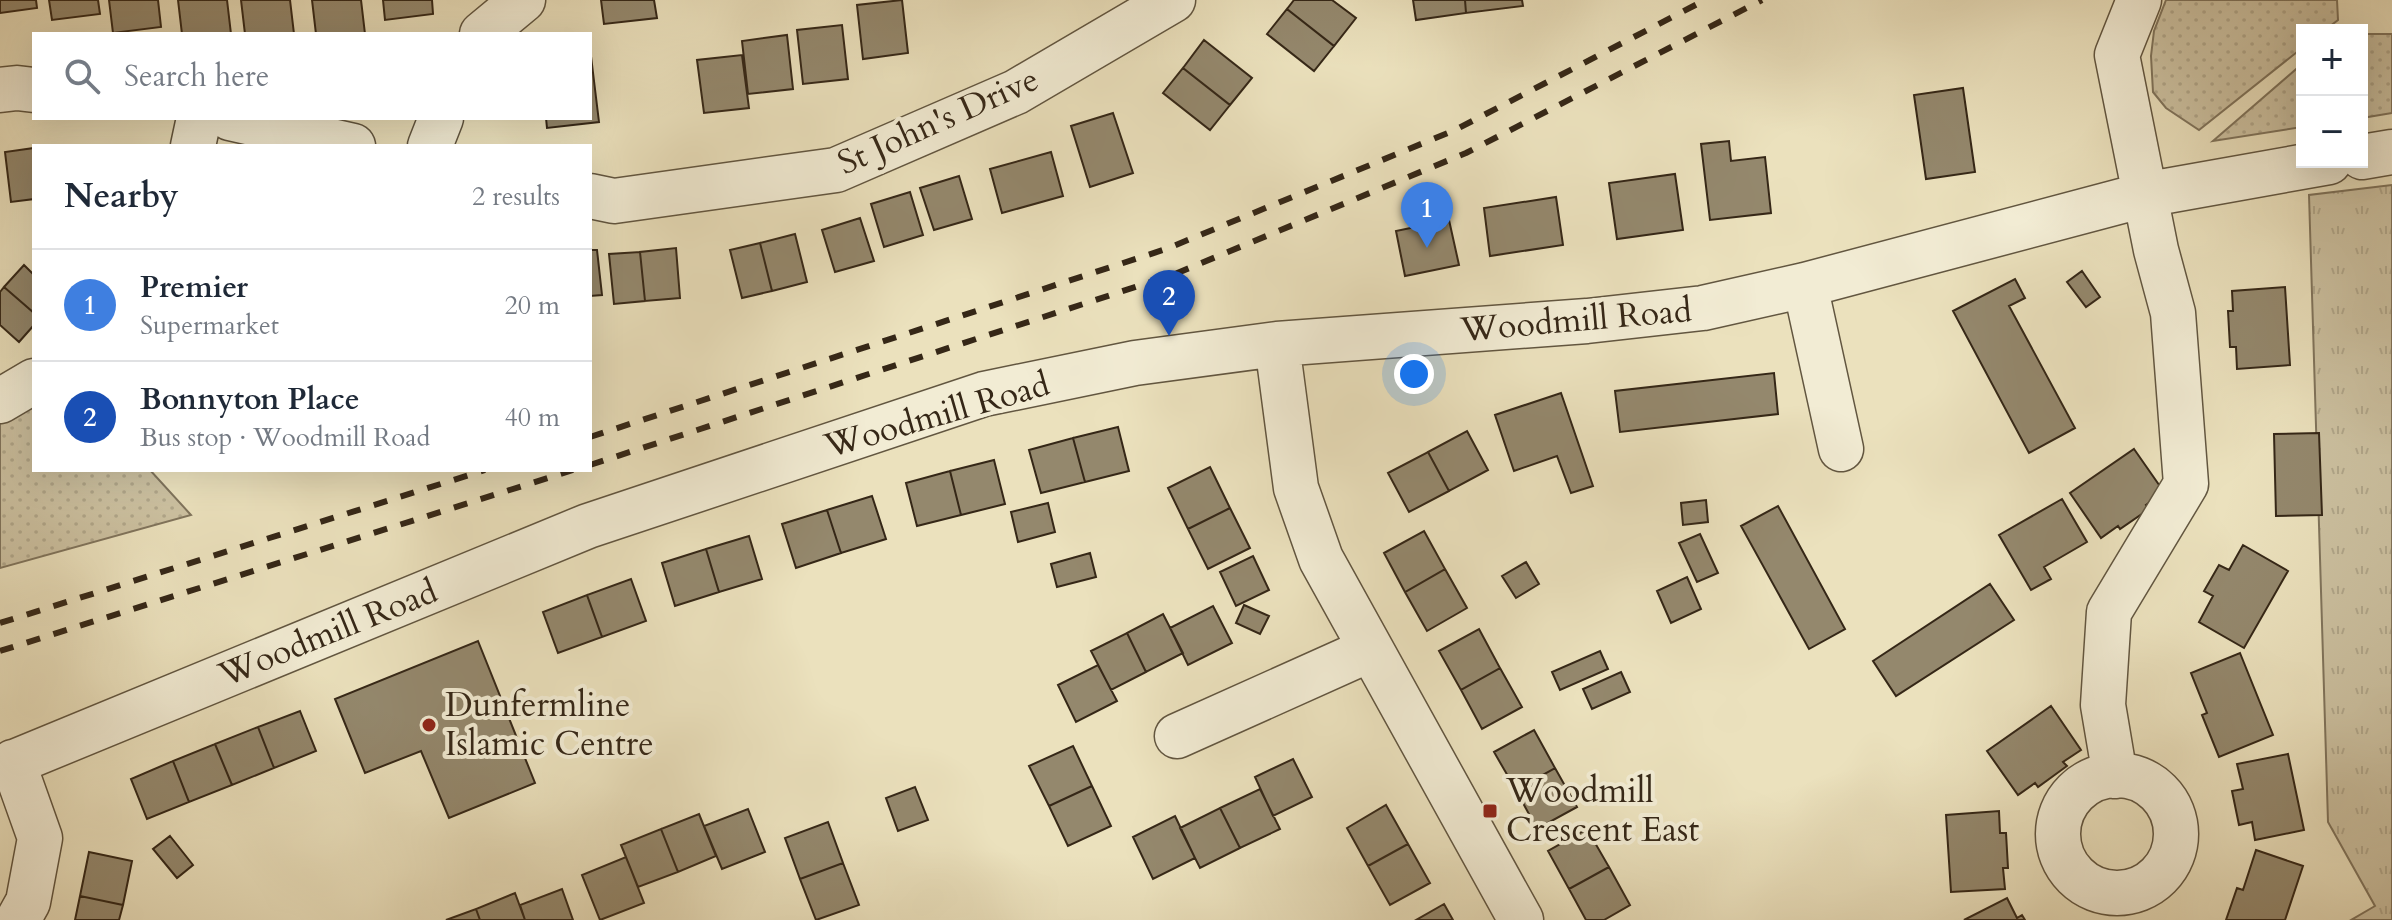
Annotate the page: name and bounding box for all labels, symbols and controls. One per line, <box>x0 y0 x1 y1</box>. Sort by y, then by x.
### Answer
map controls <box>2296 24 2368 168</box>
button: + <box>2296 24 2368 96</box>
search box <box>32 32 592 120</box>
icon: search <box>60 54 104 98</box>
text: Search here <box>124 56 269 97</box>
street label: St John's Drive <box>830 56 1046 186</box>
button: − <box>2296 96 2368 168</box>
text: Nearby <box>64 173 179 219</box>
text: 2 results <box>472 179 560 214</box>
pin: 1 <box>1401 182 1453 248</box>
text: Premier <box>140 267 248 308</box>
pin: 2 <box>1143 270 1195 336</box>
street label: Woodmill Road <box>1458 287 1694 353</box>
text: 1 <box>83 288 97 323</box>
text: 20 m <box>504 288 560 323</box>
text: Supermarket <box>140 308 279 343</box>
your location <box>1394 354 1434 394</box>
street label: Woodmill Road <box>818 361 1055 469</box>
text: Bonnyton Place <box>140 379 360 420</box>
text: 2 <box>83 400 97 435</box>
text: 40 m <box>504 400 560 435</box>
text: Bus stop · Woodmill Road <box>140 420 430 455</box>
street label: Woodmill Road <box>211 568 444 698</box>
place label: Dunfermline Islamic Centre <box>445 682 654 767</box>
marker: Dunfermline Islamic Centre <box>420 716 438 734</box>
place label: Woodmill Crescent East <box>1505 768 1699 853</box>
marker: Woodmill Crescent East <box>1481 802 1499 820</box>

